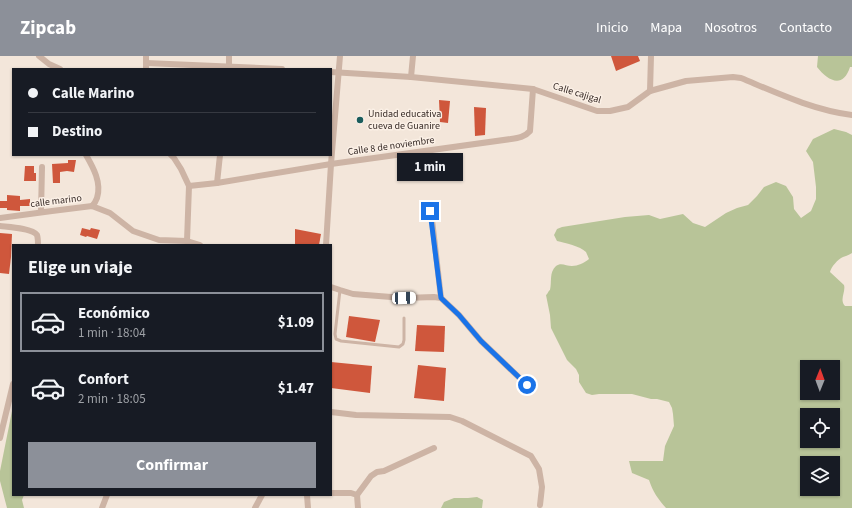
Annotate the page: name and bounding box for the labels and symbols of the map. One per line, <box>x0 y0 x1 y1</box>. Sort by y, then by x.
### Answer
street label: Calle cajigal <box>551 79 603 107</box>
place label: Unidad educativa cueva de Guanire <box>368 107 441 133</box>
marker: Unidad educativa cueva de Guanire <box>355 115 365 125</box>
street label: Calle 8 de noviembre <box>347 133 435 159</box>
callout: 1 min <box>397 153 463 181</box>
street label: calle marino <box>29 191 83 211</box>
route end <box>421 202 439 220</box>
car <box>392 292 416 304</box>
north arrow <box>800 360 840 400</box>
route start <box>518 376 536 394</box>

